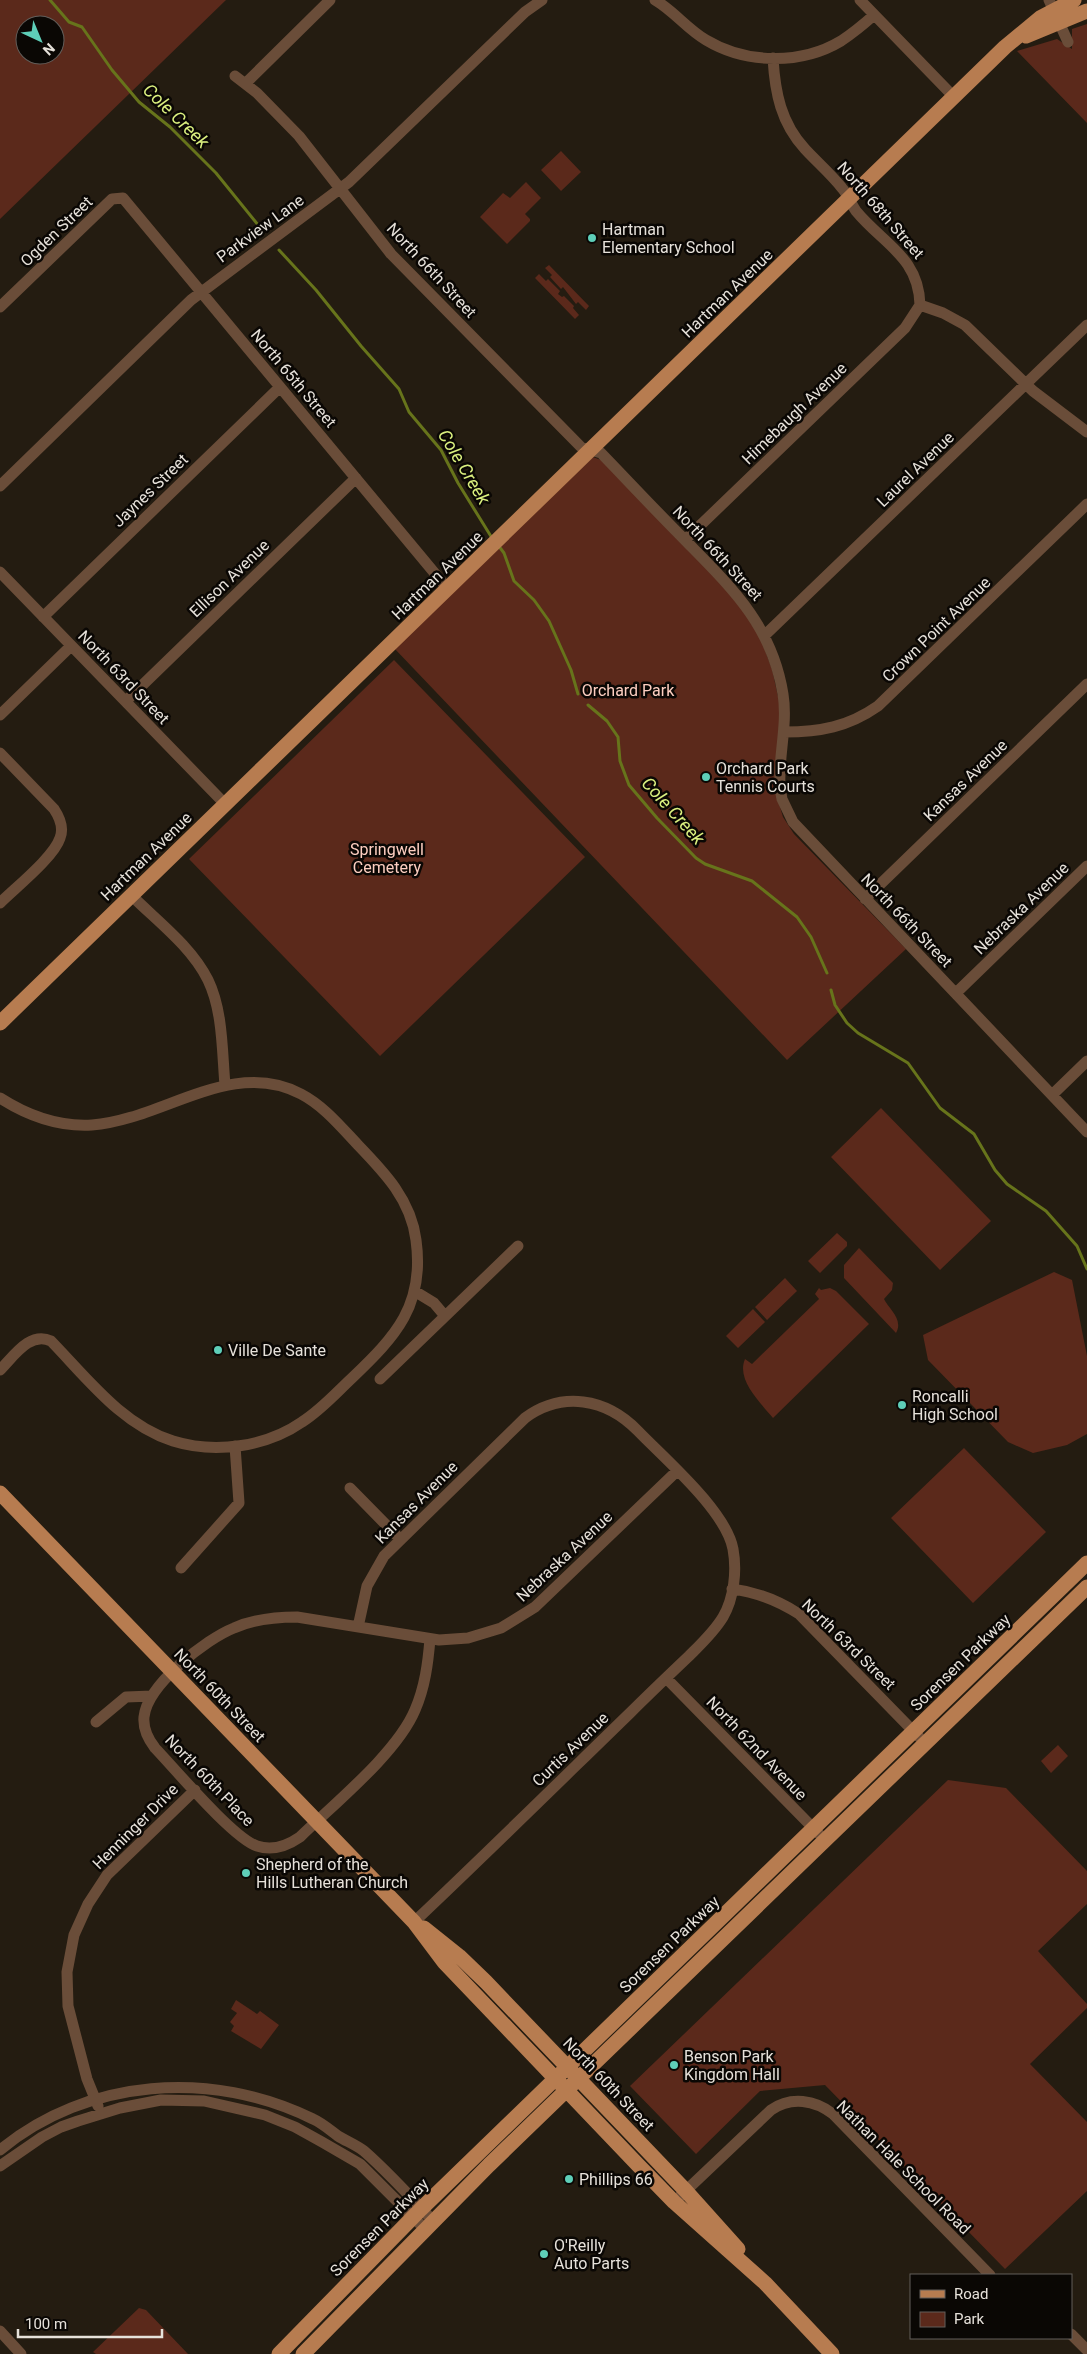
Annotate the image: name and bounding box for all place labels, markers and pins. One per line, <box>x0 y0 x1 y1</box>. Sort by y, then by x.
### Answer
place label: Hartman Elementary School <box>602 220 735 257</box>
marker: Hartman Elementary School <box>586 232 598 244</box>
place label: Orchard Park Tennis Courts <box>716 759 815 796</box>
marker: Orchard Park Tennis Courts <box>700 771 712 783</box>
place label: Ville De Sante <box>228 1341 326 1360</box>
marker: Ville De Sante <box>212 1344 224 1356</box>
place label: Roncalli High School <box>912 1387 998 1424</box>
marker: Roncalli High School <box>896 1399 908 1411</box>
place label: Shepherd of the Hills Lutheran Church <box>256 1855 408 1892</box>
marker: Shepherd of the Hills Lutheran Church <box>240 1867 252 1879</box>
place label: Benson Park Kingdom Hall <box>684 2047 780 2084</box>
marker: Benson Park Kingdom Hall <box>668 2059 680 2071</box>
place label: Phillips 66 <box>579 2170 653 2189</box>
marker: Phillips 66 <box>563 2173 575 2185</box>
place label: O'Reilly Auto Parts <box>554 2236 629 2273</box>
marker: O'Reilly Auto Parts <box>538 2248 550 2260</box>

